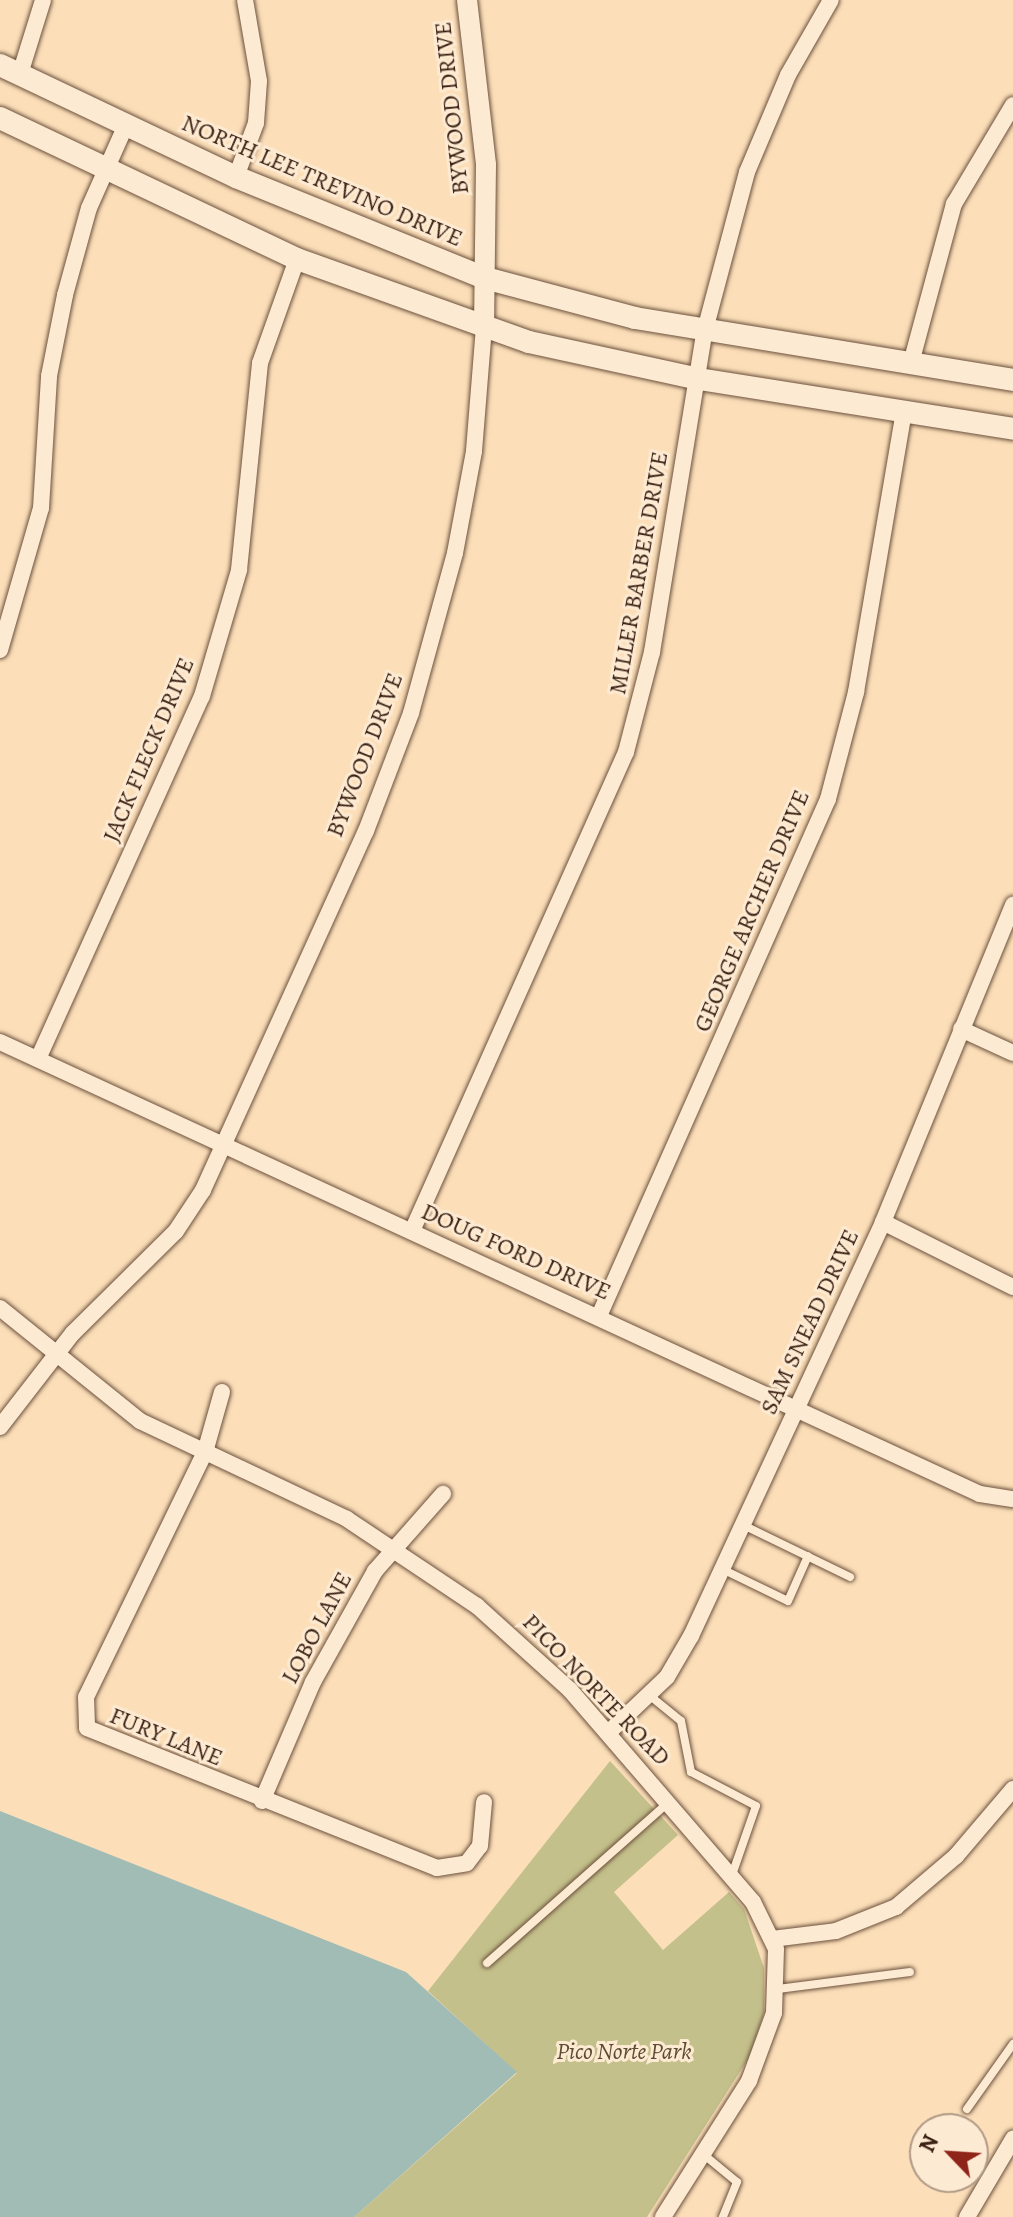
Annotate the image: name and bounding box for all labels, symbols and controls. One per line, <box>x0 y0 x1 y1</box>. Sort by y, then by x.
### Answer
street label: BYWOOD DRIVE <box>429 20 475 196</box>
street label: NORTH LEE TREVINO DRIVE <box>177 109 467 253</box>
street label: MILLER BARBER DRIVE <box>603 449 675 697</box>
street label: JACK FLECK DRIVE <box>97 653 201 847</box>
street label: BYWOOD DRIVE <box>320 669 410 841</box>
street label: GEORGE ARCHER DRIVE <box>688 786 816 1036</box>
street label: DOUG FORD DRIVE <box>417 1197 615 1307</box>
street label: SAM SNEAD DRIVE <box>755 1225 865 1419</box>
street label: LOBO LANE <box>275 1567 359 1689</box>
street label: PICO NORTE ROAD <box>516 1608 676 1772</box>
street label: FURY LANE <box>105 1701 227 1773</box>
park label: Pico Norte Park <box>556 2038 692 2066</box>
north arrow <box>909 2113 989 2193</box>
text: N <box>912 2130 946 2157</box>

